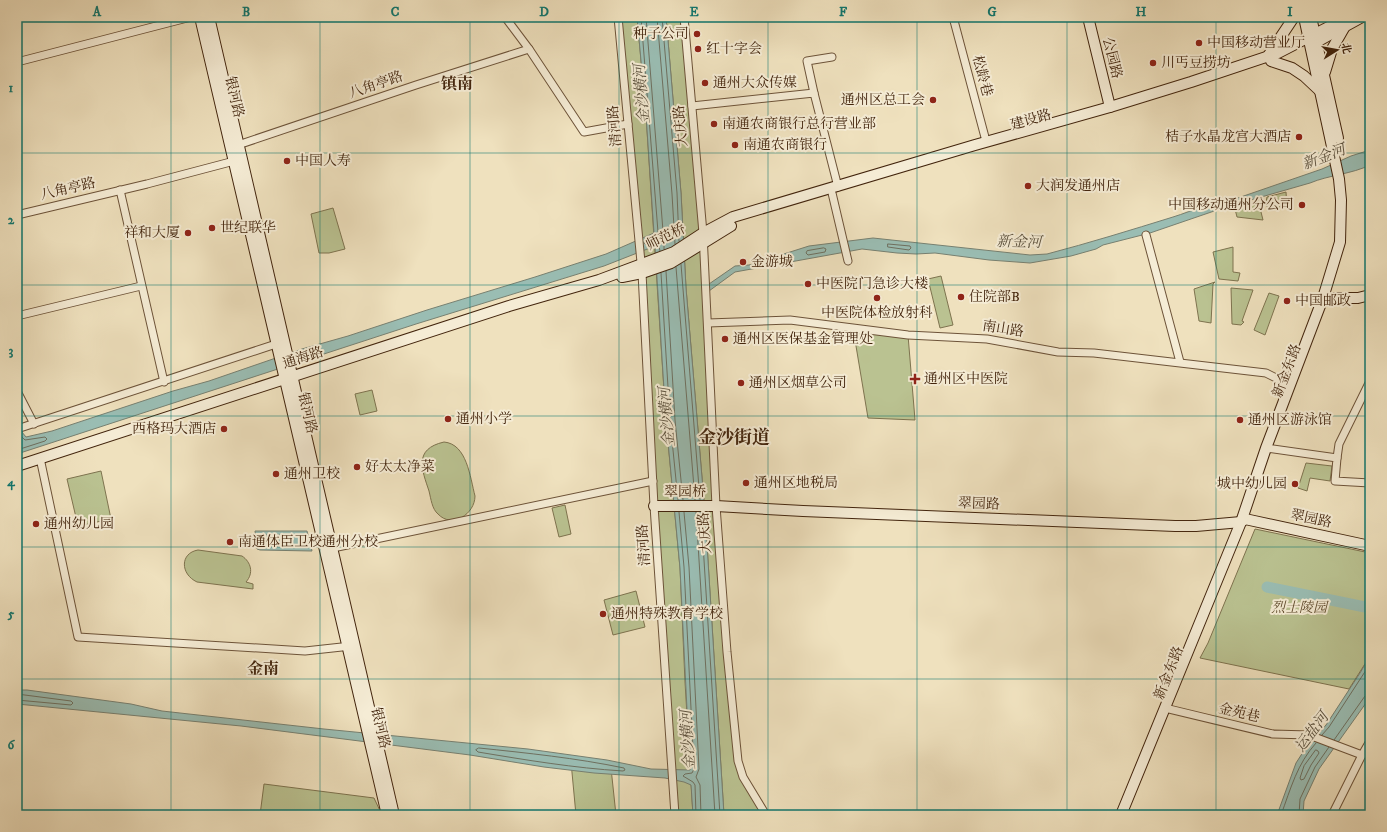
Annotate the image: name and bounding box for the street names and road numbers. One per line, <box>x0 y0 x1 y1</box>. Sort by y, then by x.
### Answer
street label: 公园路 <box>1098 35 1126 81</box>
street label: 松龄巷 <box>968 53 996 99</box>
street label: 八角亭路 <box>347 67 405 103</box>
street label: 银河路 <box>221 75 247 119</box>
street label: 清河路 <box>604 104 626 148</box>
street label: 大庆路 <box>670 104 692 148</box>
street label: 建设路 <box>1008 106 1054 134</box>
street label: 八角亭路 <box>39 174 97 204</box>
street label: 师范桥 <box>643 219 689 255</box>
street label: 南山路 <box>981 317 1025 341</box>
street label: 新金东路 <box>1269 342 1305 400</box>
street label: 通海路 <box>280 343 326 373</box>
street label: 银河路 <box>294 391 320 435</box>
street label: 翠园桥 <box>664 483 706 501</box>
street label: 翠园路 <box>958 494 1000 514</box>
street label: 翠园路 <box>1289 506 1333 532</box>
street label: 大庆路 <box>695 511 715 555</box>
street label: 清河路 <box>634 523 654 567</box>
street label: 新金东路 <box>1150 644 1188 702</box>
street label: 金苑巷 <box>1217 700 1261 726</box>
street label: 银河路 <box>367 706 393 750</box>

